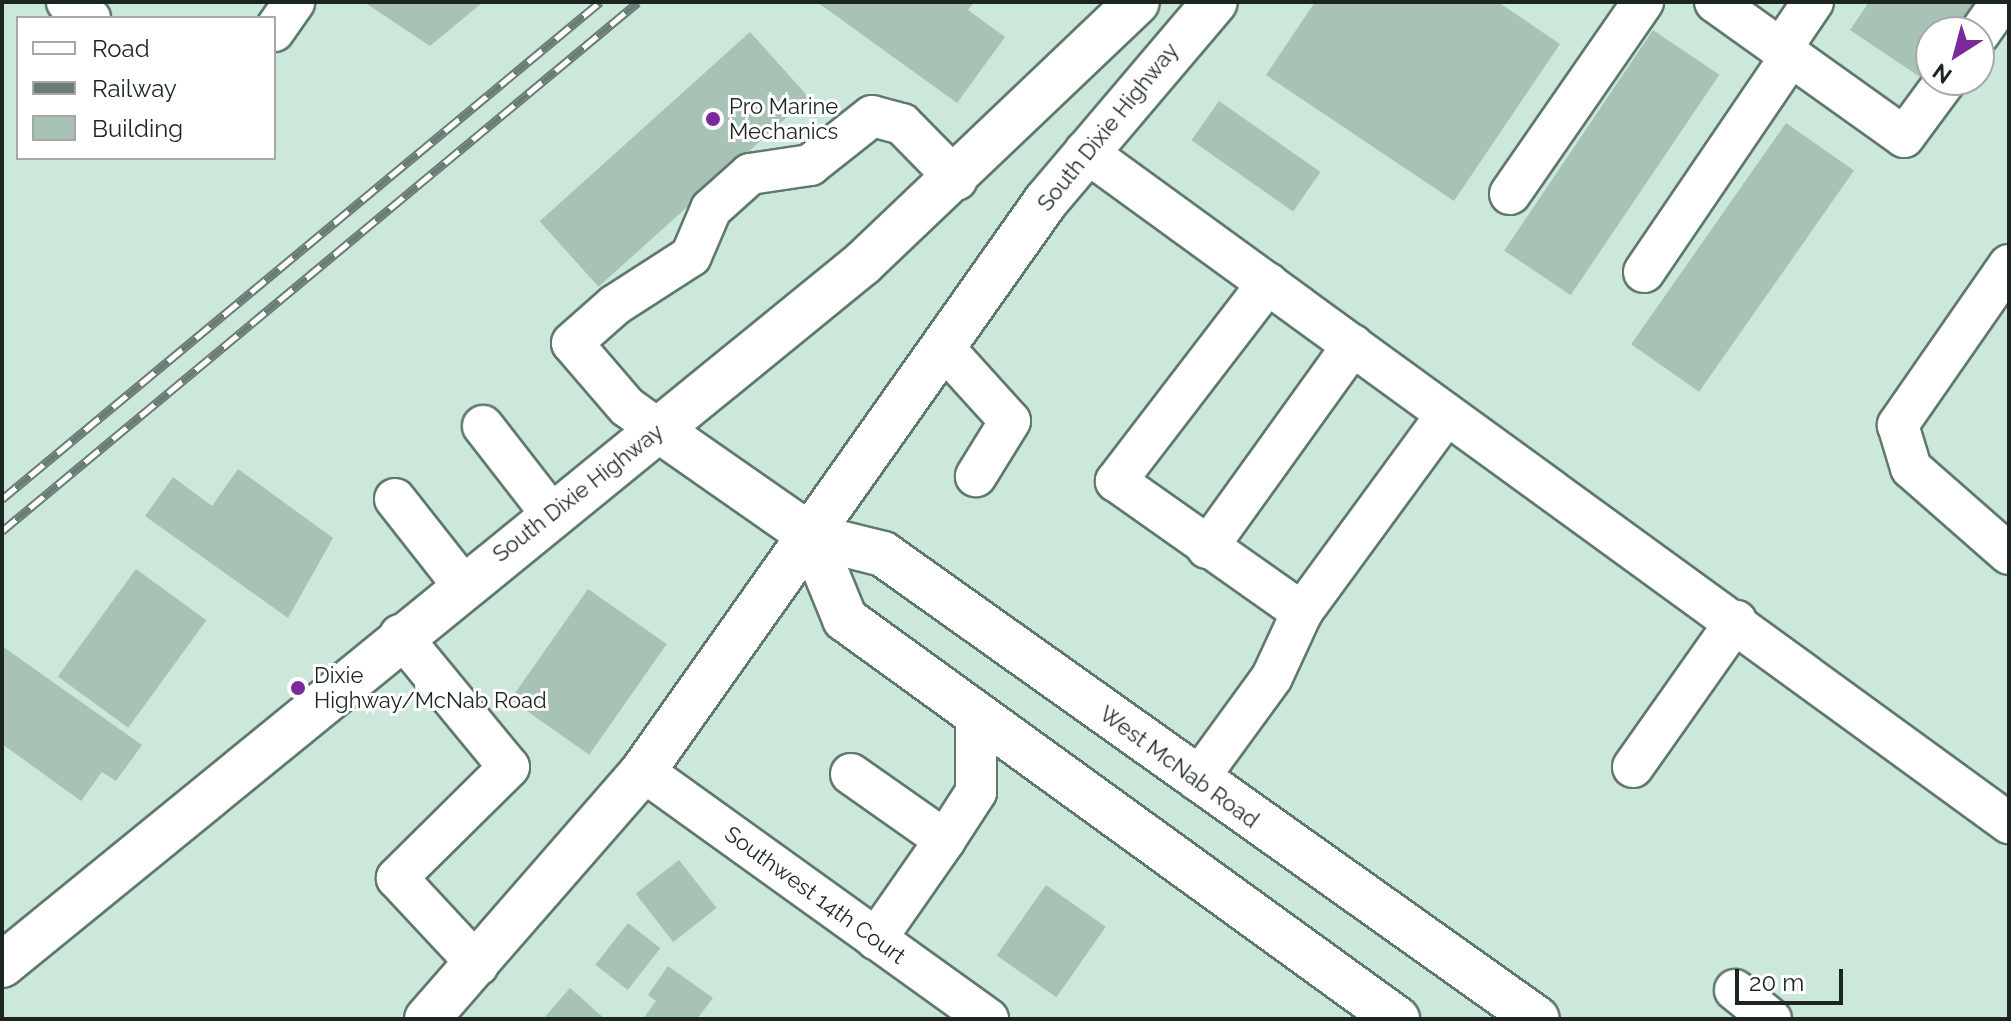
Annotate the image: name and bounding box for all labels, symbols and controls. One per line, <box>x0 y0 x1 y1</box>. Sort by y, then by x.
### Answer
legend <box>16 16 276 160</box>
north arrow <box>1915 16 1995 96</box>
text: Road <box>92 34 150 63</box>
street label: South Dixie Highway <box>1032 38 1184 216</box>
text: N <box>1928 58 1957 89</box>
text: Railway <box>92 74 177 103</box>
place label: Pro Marine Mechanics <box>729 93 838 144</box>
marker: Pro Marine Mechanics <box>704 110 722 128</box>
text: Building <box>92 114 183 143</box>
street label: South Dixie Highway <box>488 418 668 568</box>
place label: Dixie Highway/McNab Road <box>314 662 547 714</box>
marker: Dixie Highway/McNab Road <box>289 679 307 697</box>
street label: West McNab Road <box>1094 700 1264 834</box>
street label: Southwest 14th Court <box>719 821 911 969</box>
scale bar <box>1739 953 1847 1003</box>
text: 20 m <box>1749 968 1804 997</box>

